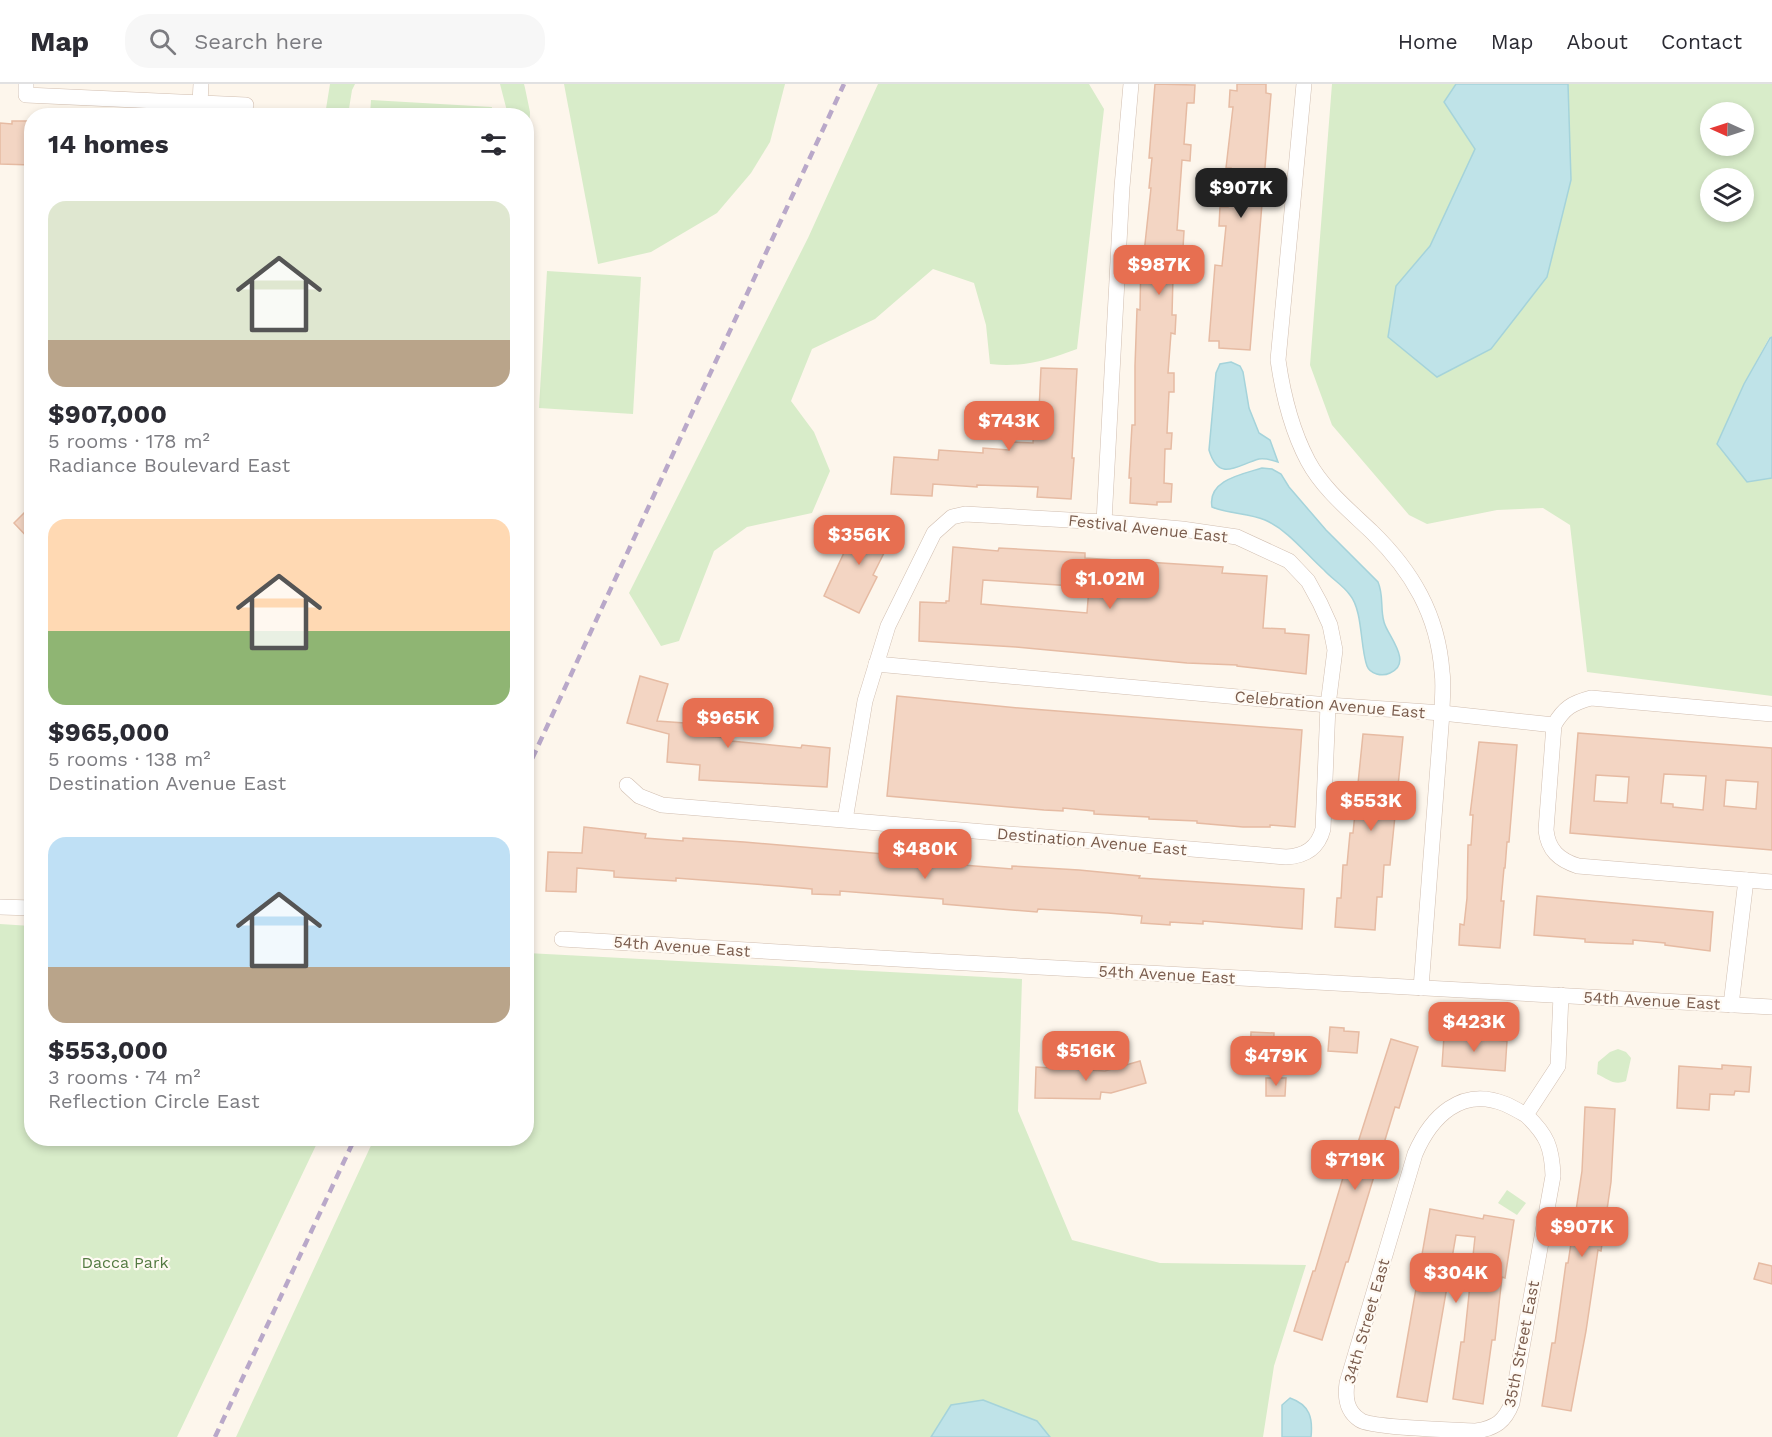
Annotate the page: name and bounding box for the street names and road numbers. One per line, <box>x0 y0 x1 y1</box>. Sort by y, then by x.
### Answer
street label: Festival Avenue East <box>1067 511 1229 546</box>
street label: Celebration Avenue East <box>1234 687 1426 722</box>
street label: Destination Avenue East <box>996 824 1188 859</box>
street label: 54th Avenue East <box>613 932 751 961</box>
street label: 54th Avenue East <box>1098 961 1236 988</box>
street label: 54th Avenue East <box>1583 987 1721 1014</box>
street label: 34th Street East <box>1340 1256 1393 1386</box>
street label: 35th Street East <box>1500 1279 1543 1409</box>

